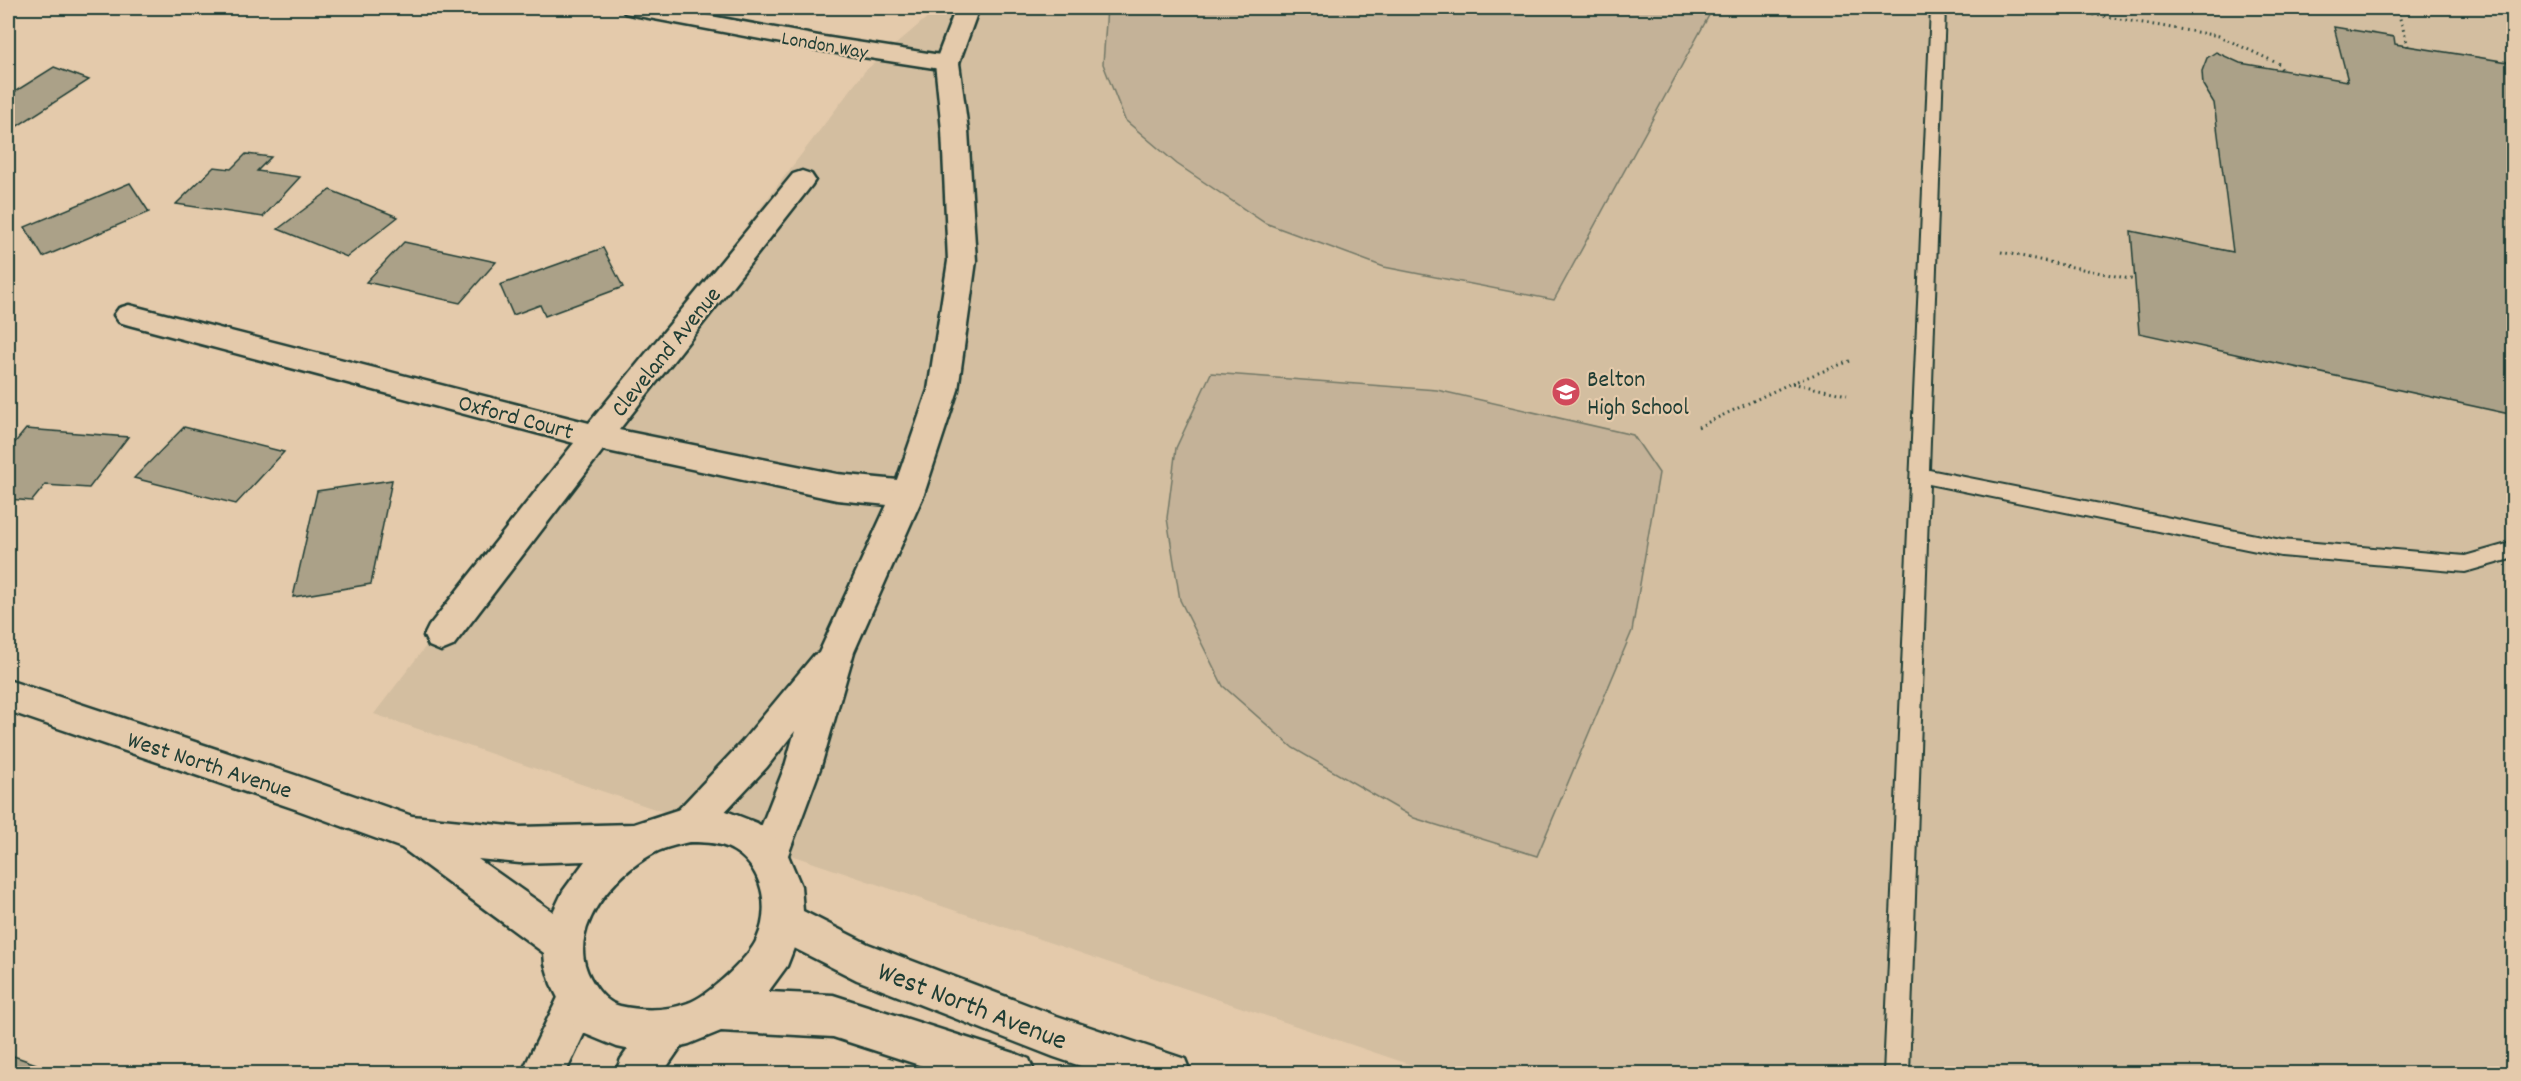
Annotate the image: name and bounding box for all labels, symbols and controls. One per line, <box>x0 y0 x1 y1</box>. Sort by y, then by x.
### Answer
street label: London Way <box>779 26 871 68</box>
street label: Cleveland Avenue <box>604 280 731 425</box>
place label: Belton High School <box>1587 364 1689 426</box>
school or university icon: Belton High School <box>1550 376 1582 408</box>
street label: Oxford Court <box>454 387 577 451</box>
street label: West North Avenue <box>122 724 296 809</box>
street label: West North Avenue <box>871 954 1072 1063</box>

